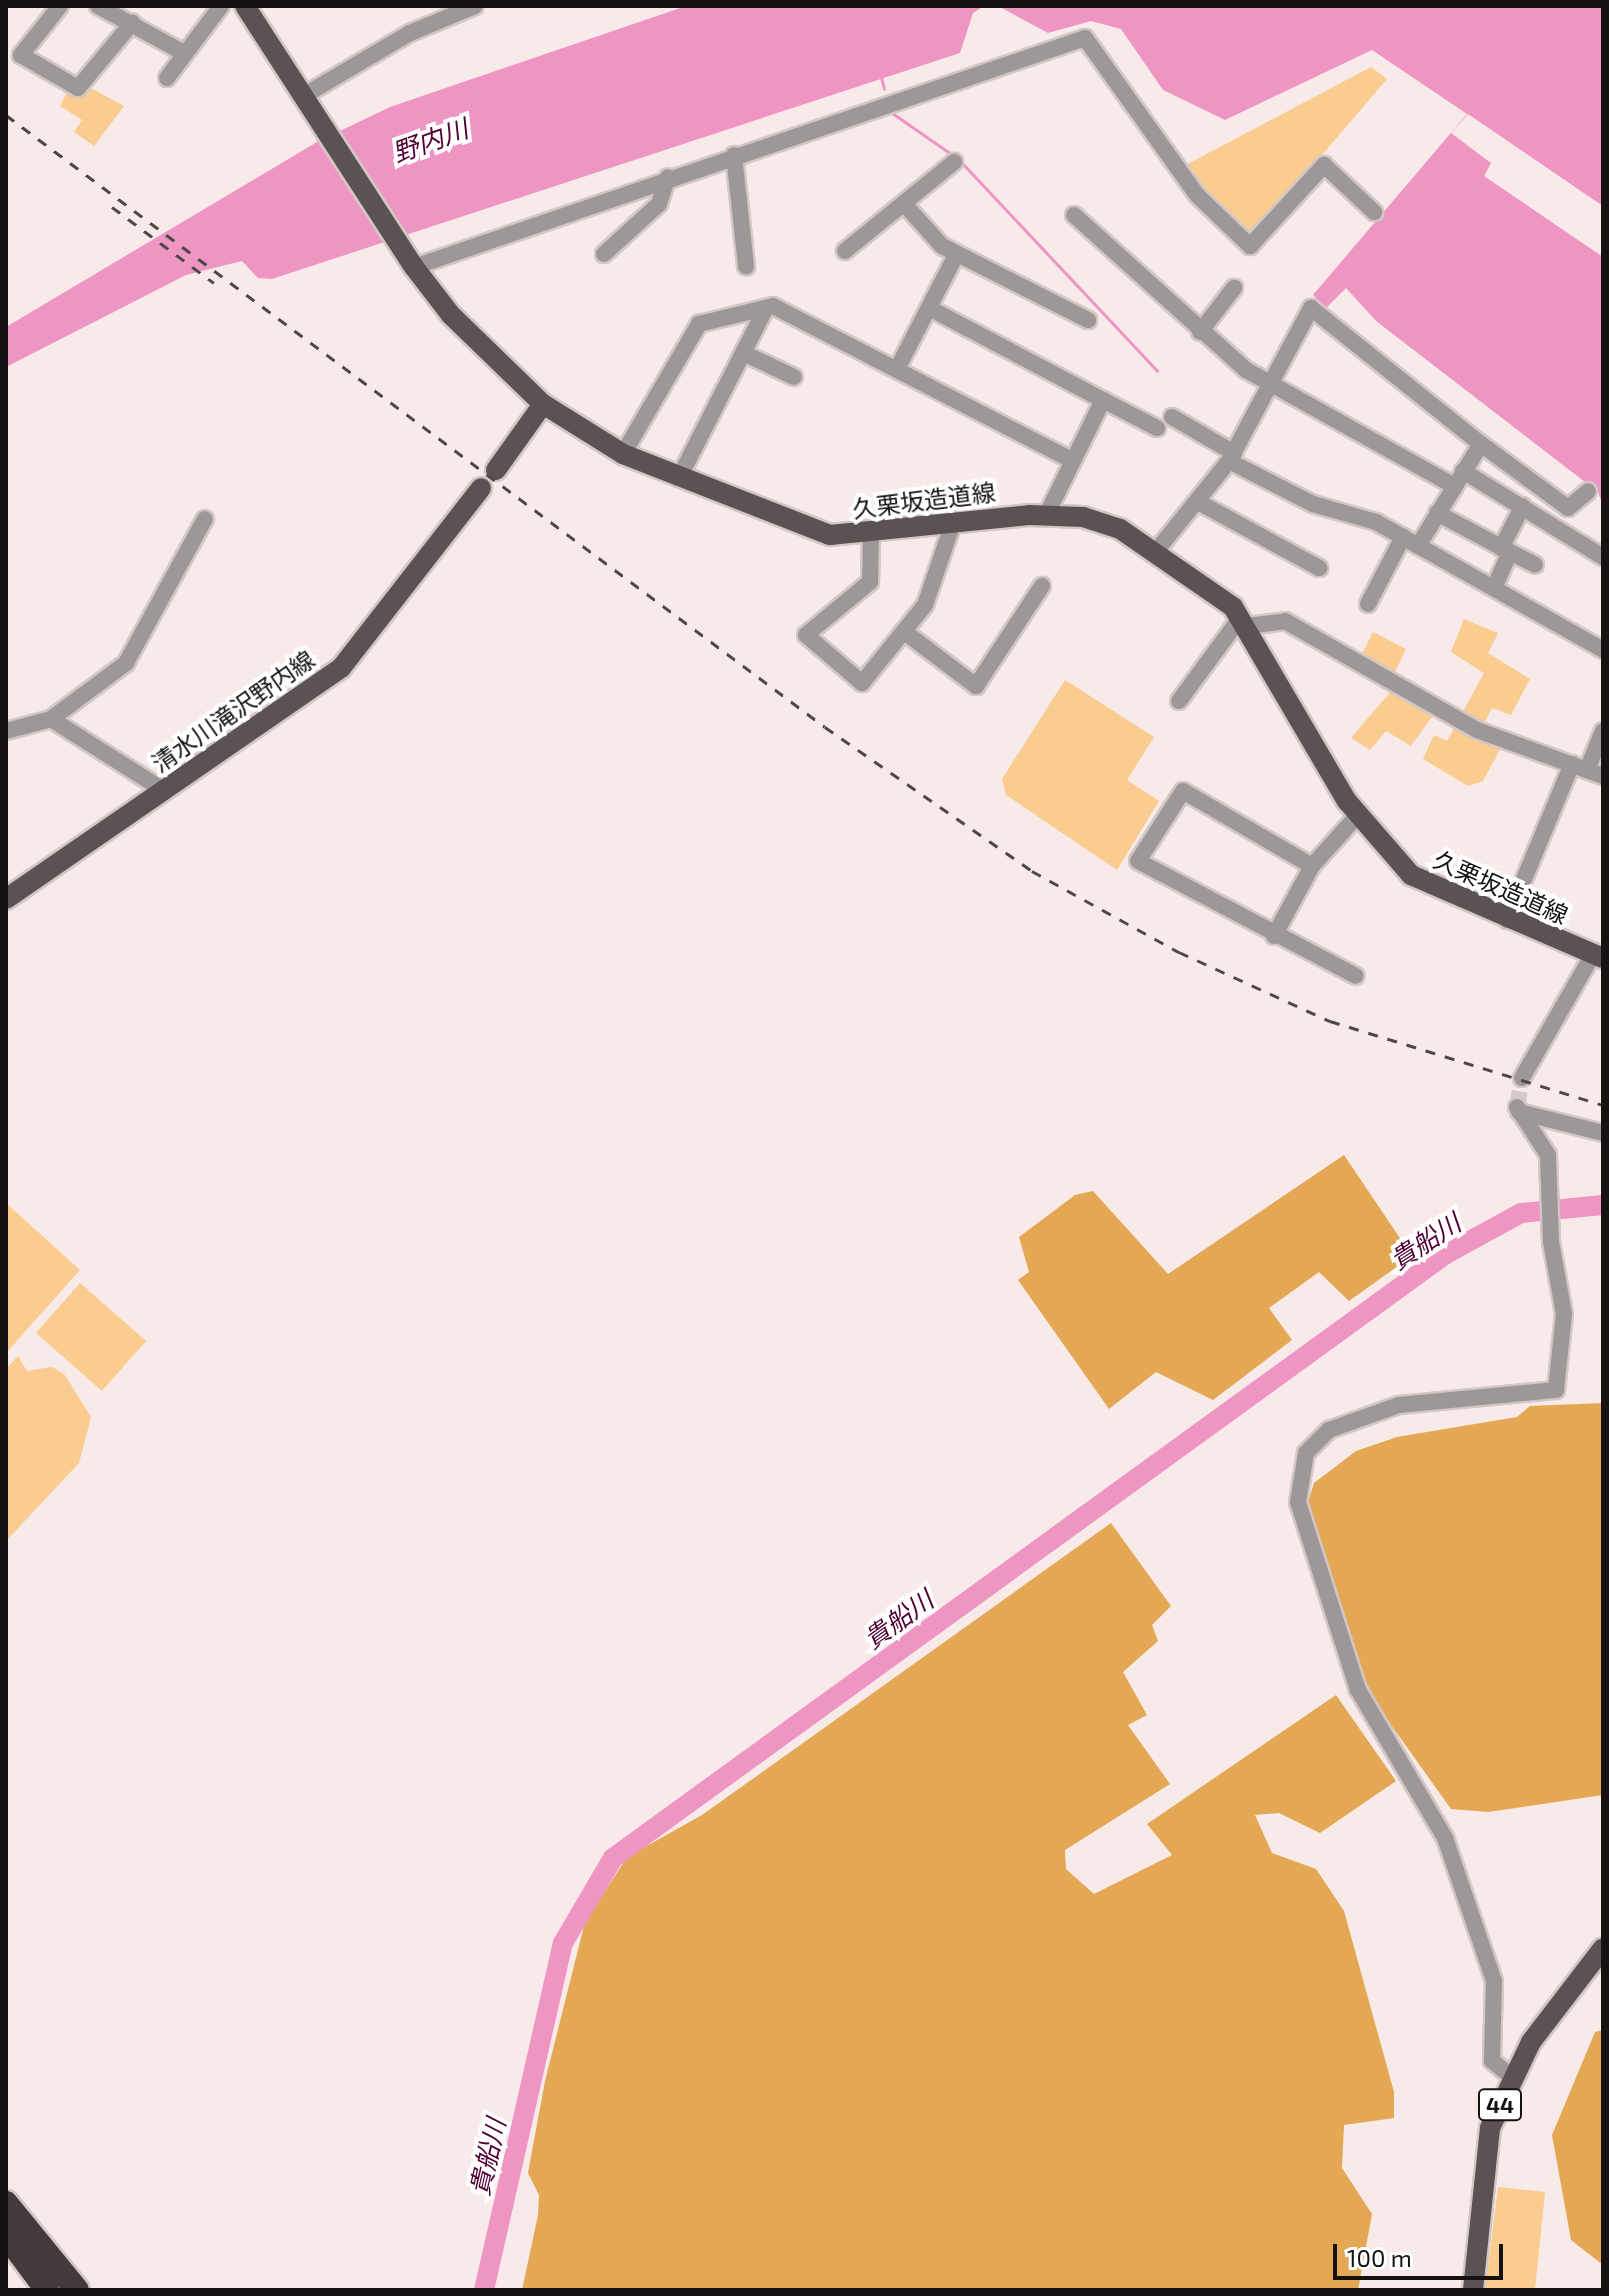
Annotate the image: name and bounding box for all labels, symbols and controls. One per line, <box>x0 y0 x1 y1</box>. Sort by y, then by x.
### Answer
water label: 野内川 <box>388 112 472 168</box>
street label: 久栗坂造道線 <box>851 477 997 523</box>
street label: 清水川滝沢野内線 <box>146 644 320 778</box>
street label: 久栗坂造道線 <box>1429 845 1573 929</box>
water label: 貴船川 <box>1384 1207 1466 1275</box>
water label: 貴船川 <box>857 1583 939 1655</box>
road number: 44 <box>1476 2087 1524 2123</box>
water label: 貴船川 <box>463 2115 511 2199</box>
scale bar <box>1337 2228 1507 2278</box>
text: 100 m <box>1347 2243 1412 2272</box>

